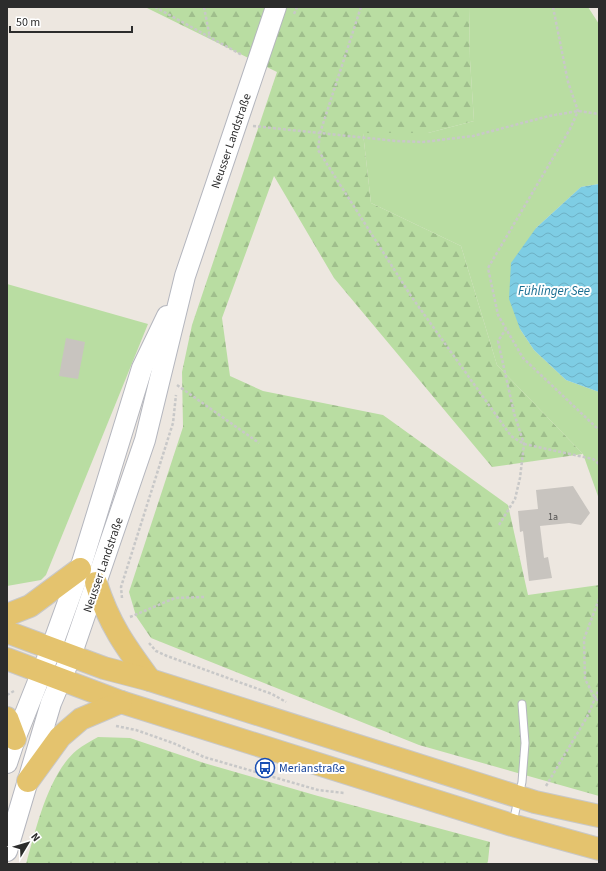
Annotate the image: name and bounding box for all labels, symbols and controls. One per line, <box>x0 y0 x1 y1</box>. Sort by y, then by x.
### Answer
scale bar <box>10 8 132 34</box>
text: 50 m <box>16 14 40 31</box>
street label: Neusser Landstraße <box>207 91 256 191</box>
water label: Fühlinger See <box>518 282 590 300</box>
house number: 1a <box>548 510 558 524</box>
street label: Neusser Landstraße <box>79 515 128 615</box>
bus stop icon: Merianstraße <box>254 757 276 779</box>
place label: Merianstraße <box>279 760 345 777</box>
north arrow <box>8 823 48 863</box>
text: N <box>27 830 44 845</box>

